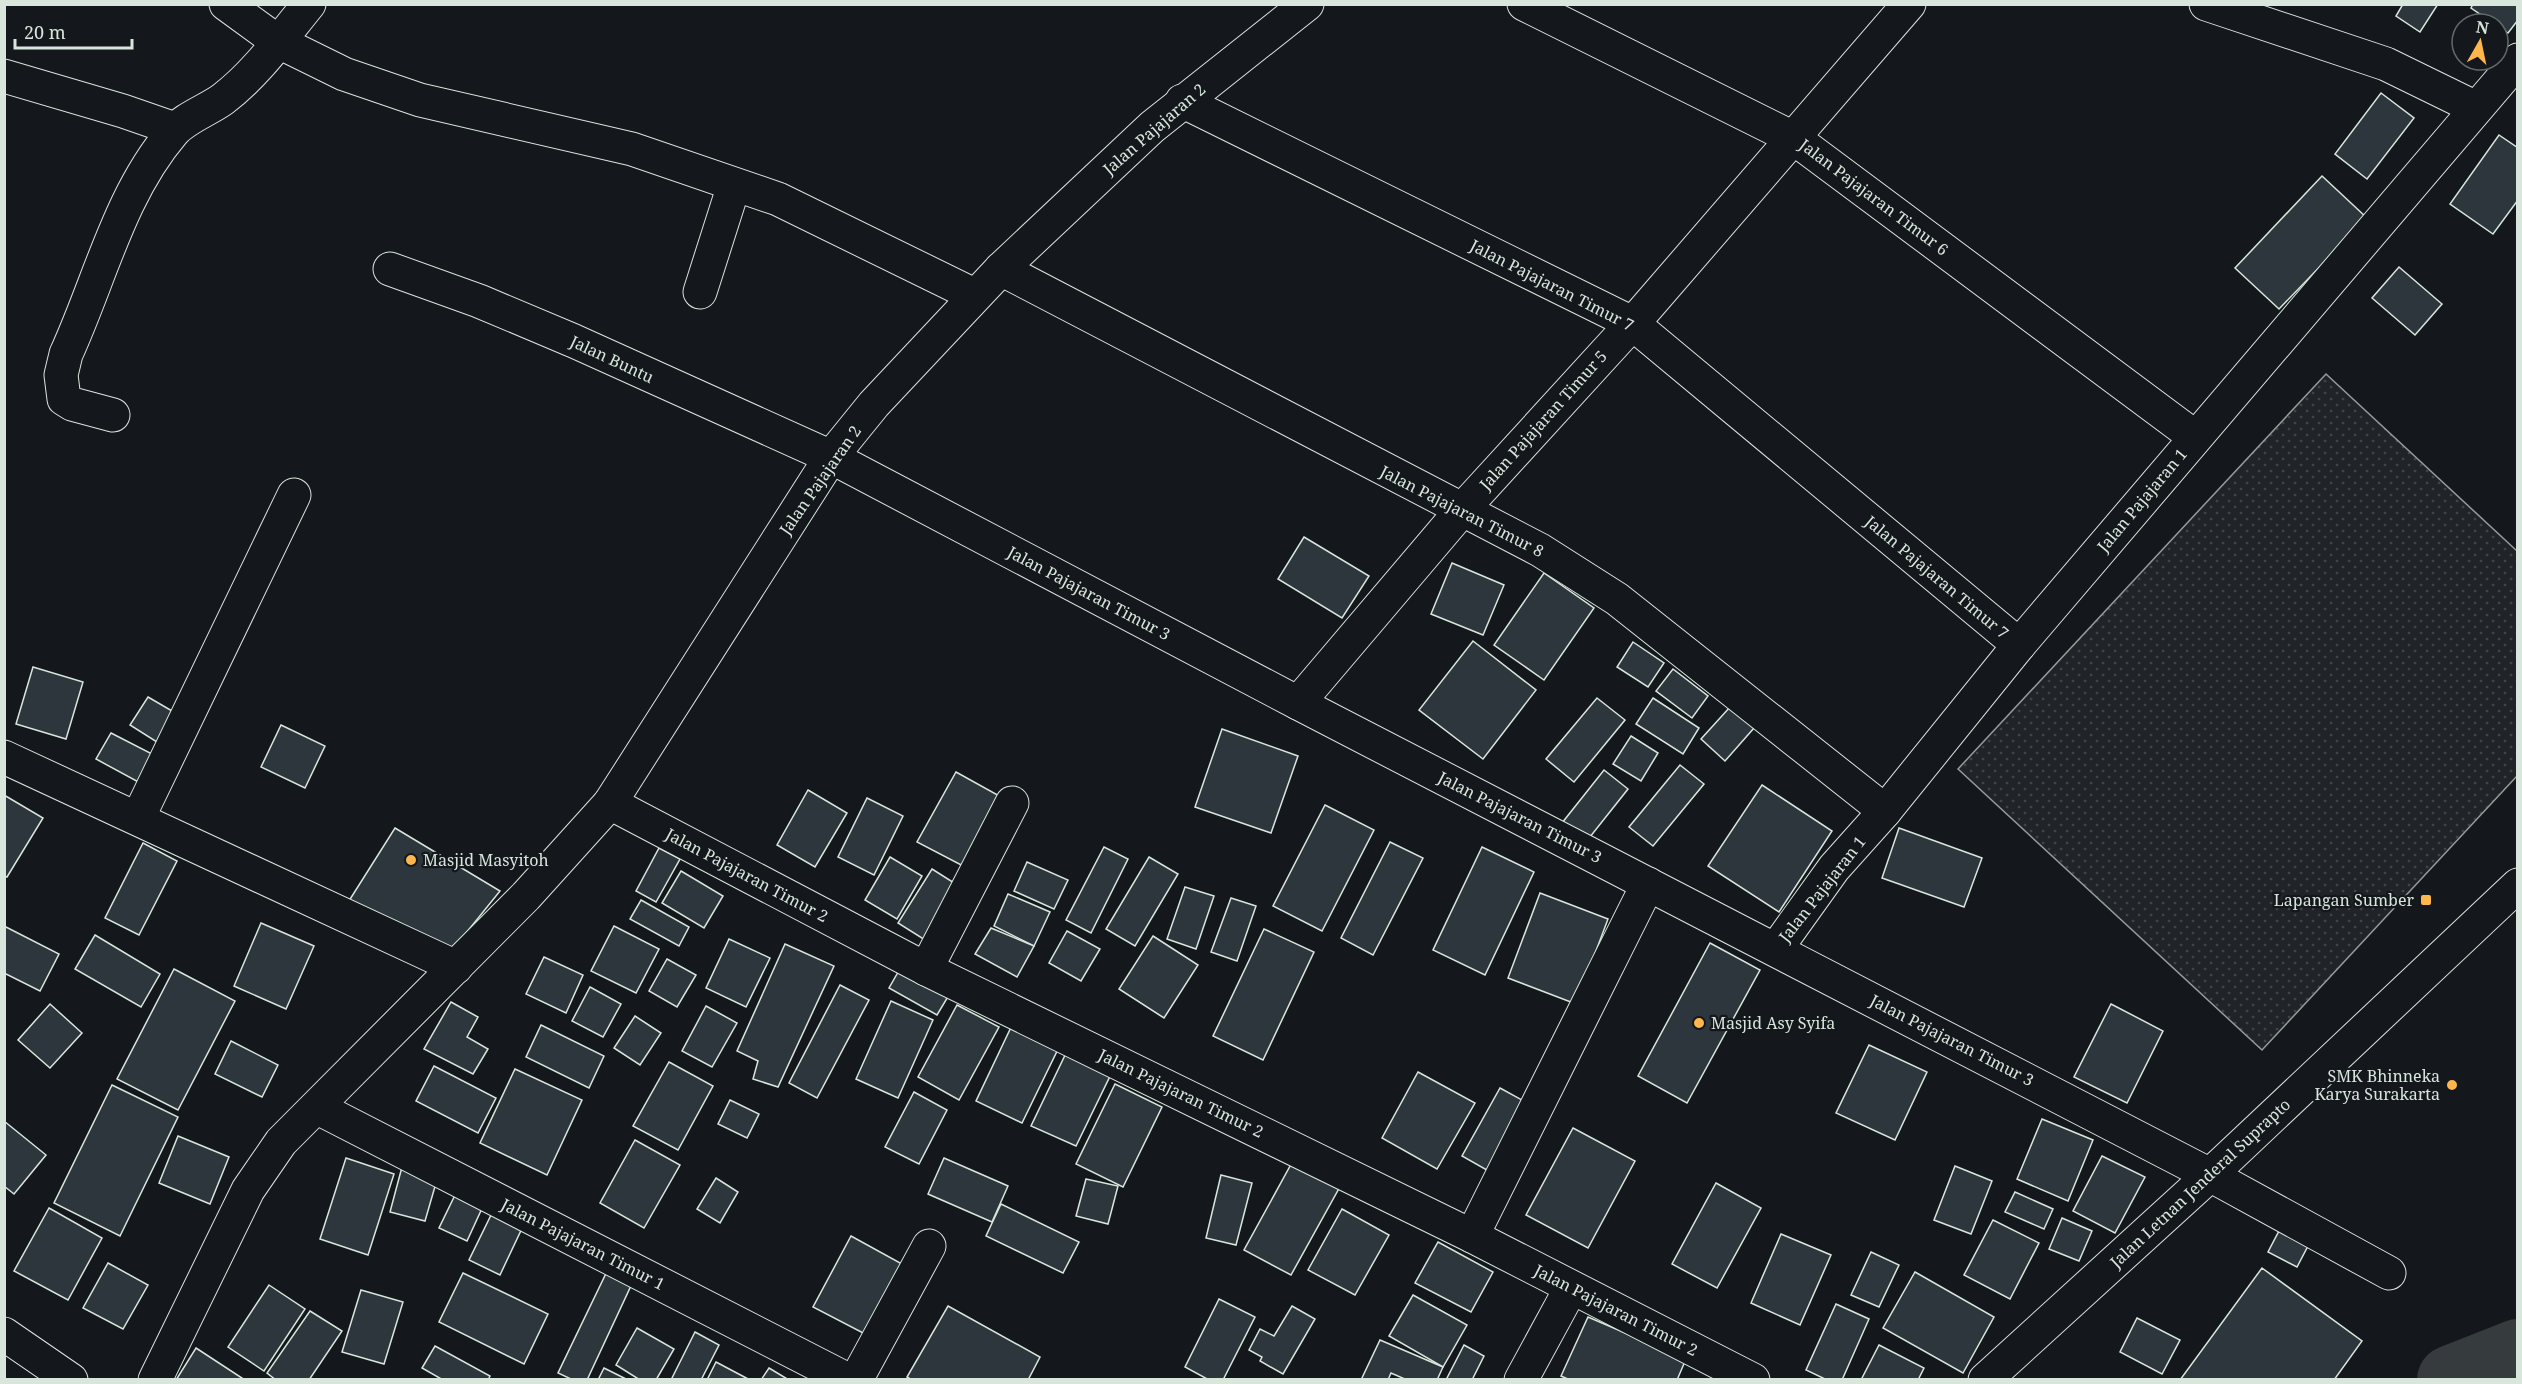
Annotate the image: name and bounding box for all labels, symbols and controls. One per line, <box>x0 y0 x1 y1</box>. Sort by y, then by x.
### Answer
scale bar <box>15 12 132 50</box>
north arrow <box>2450 12 2510 72</box>
text: N <box>2474 15 2491 39</box>
text: 20 m <box>24 20 66 44</box>
street label: Jalan Pajajaran 2 <box>1097 78 1210 180</box>
street label: Jalan Pajajaran Timur 6 <box>1794 133 1953 260</box>
street label: Jalan Pajajaran Timur 7 <box>1465 234 1638 336</box>
street label: Jalan Buntu <box>566 330 657 388</box>
street label: Jalan Pajajaran Timur 5 <box>1474 345 1612 495</box>
street label: Jalan Pajajaran 2 <box>773 421 866 540</box>
street label: Jalan Pajajaran 1 <box>2091 443 2192 557</box>
street label: Jalan Pajajaran Timur 8 <box>1375 460 1548 562</box>
street label: Jalan Pajajaran Timur 7 <box>1860 510 2013 644</box>
street label: Jalan Pajajaran Timur 3 <box>1003 540 1174 645</box>
street label: Jalan Pajajaran Timur 3 <box>1433 766 1606 868</box>
street label: Jalan Pajajaran Timur 2 <box>661 822 832 927</box>
street label: Jalan Pajajaran 1 <box>1773 831 1870 947</box>
place label: Masjid Masyitoh <box>423 849 549 871</box>
marker: Masjid Masyitoh <box>404 853 418 867</box>
place label: Lapangan Sumber <box>2274 889 2414 911</box>
marker: Lapangan Sumber <box>2419 893 2433 907</box>
street label: Jalan Pajajaran Timur 3 <box>1865 989 2038 1091</box>
place label: Masjid Asy Syifa <box>1711 1012 1835 1034</box>
marker: Masjid Asy Syifa <box>1692 1016 1706 1030</box>
street label: Jalan Pajajaran Timur 2 <box>1094 1043 1267 1143</box>
place label: SMK Bhinneka Karya Surakarta <box>2314 1065 2440 1105</box>
marker: SMK Bhinneka Karya Surakarta <box>2445 1078 2459 1092</box>
street label: Jalan Letnan Jenderal Suprapto <box>2104 1093 2295 1273</box>
street label: Jalan Pajajaran Timur 1 <box>496 1193 669 1295</box>
street label: Jalan Pajajaran Timur 2 <box>1529 1259 1702 1361</box>

